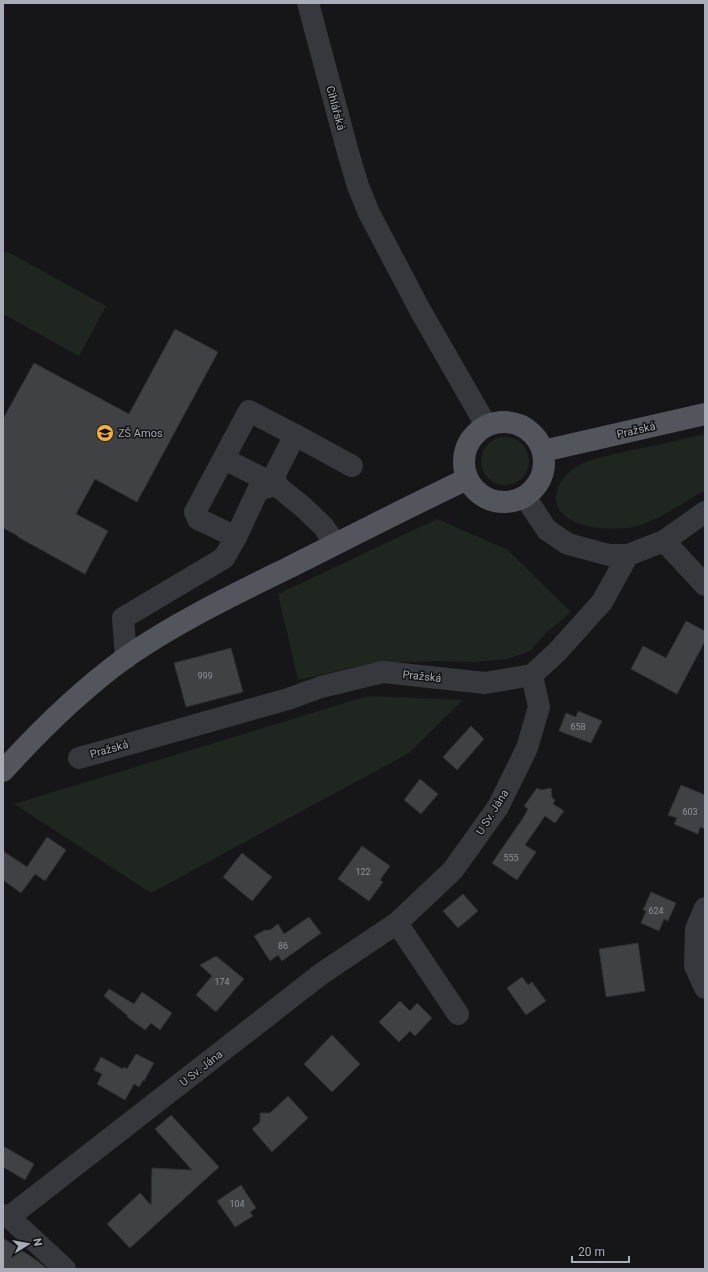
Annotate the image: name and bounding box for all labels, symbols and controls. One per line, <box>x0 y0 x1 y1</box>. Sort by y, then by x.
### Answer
street label: Cihlářská <box>323 84 348 132</box>
street label: Pražská <box>616 420 657 441</box>
school or university icon: ZŠ Amos <box>95 423 115 443</box>
place label: ZŠ Amos <box>118 427 163 440</box>
street label: Pražská <box>402 668 442 685</box>
house number: 999 <box>197 671 213 681</box>
house number: 658 <box>570 722 586 732</box>
street label: Pražská <box>89 738 130 761</box>
street label: U Sv. Jána <box>473 787 511 837</box>
house number: 603 <box>682 807 698 817</box>
house number: 555 <box>503 853 519 863</box>
house number: 122 <box>355 867 371 877</box>
house number: 624 <box>648 906 664 916</box>
house number: 86 <box>278 941 288 951</box>
house number: 174 <box>214 977 230 987</box>
street label: U Sv. Jána <box>177 1048 225 1089</box>
house number: 104 <box>229 1199 245 1209</box>
north arrow <box>8 1224 48 1264</box>
text: N <box>30 1237 44 1247</box>
scale bar <box>572 1238 629 1264</box>
text: 20 m <box>578 1245 605 1259</box>

